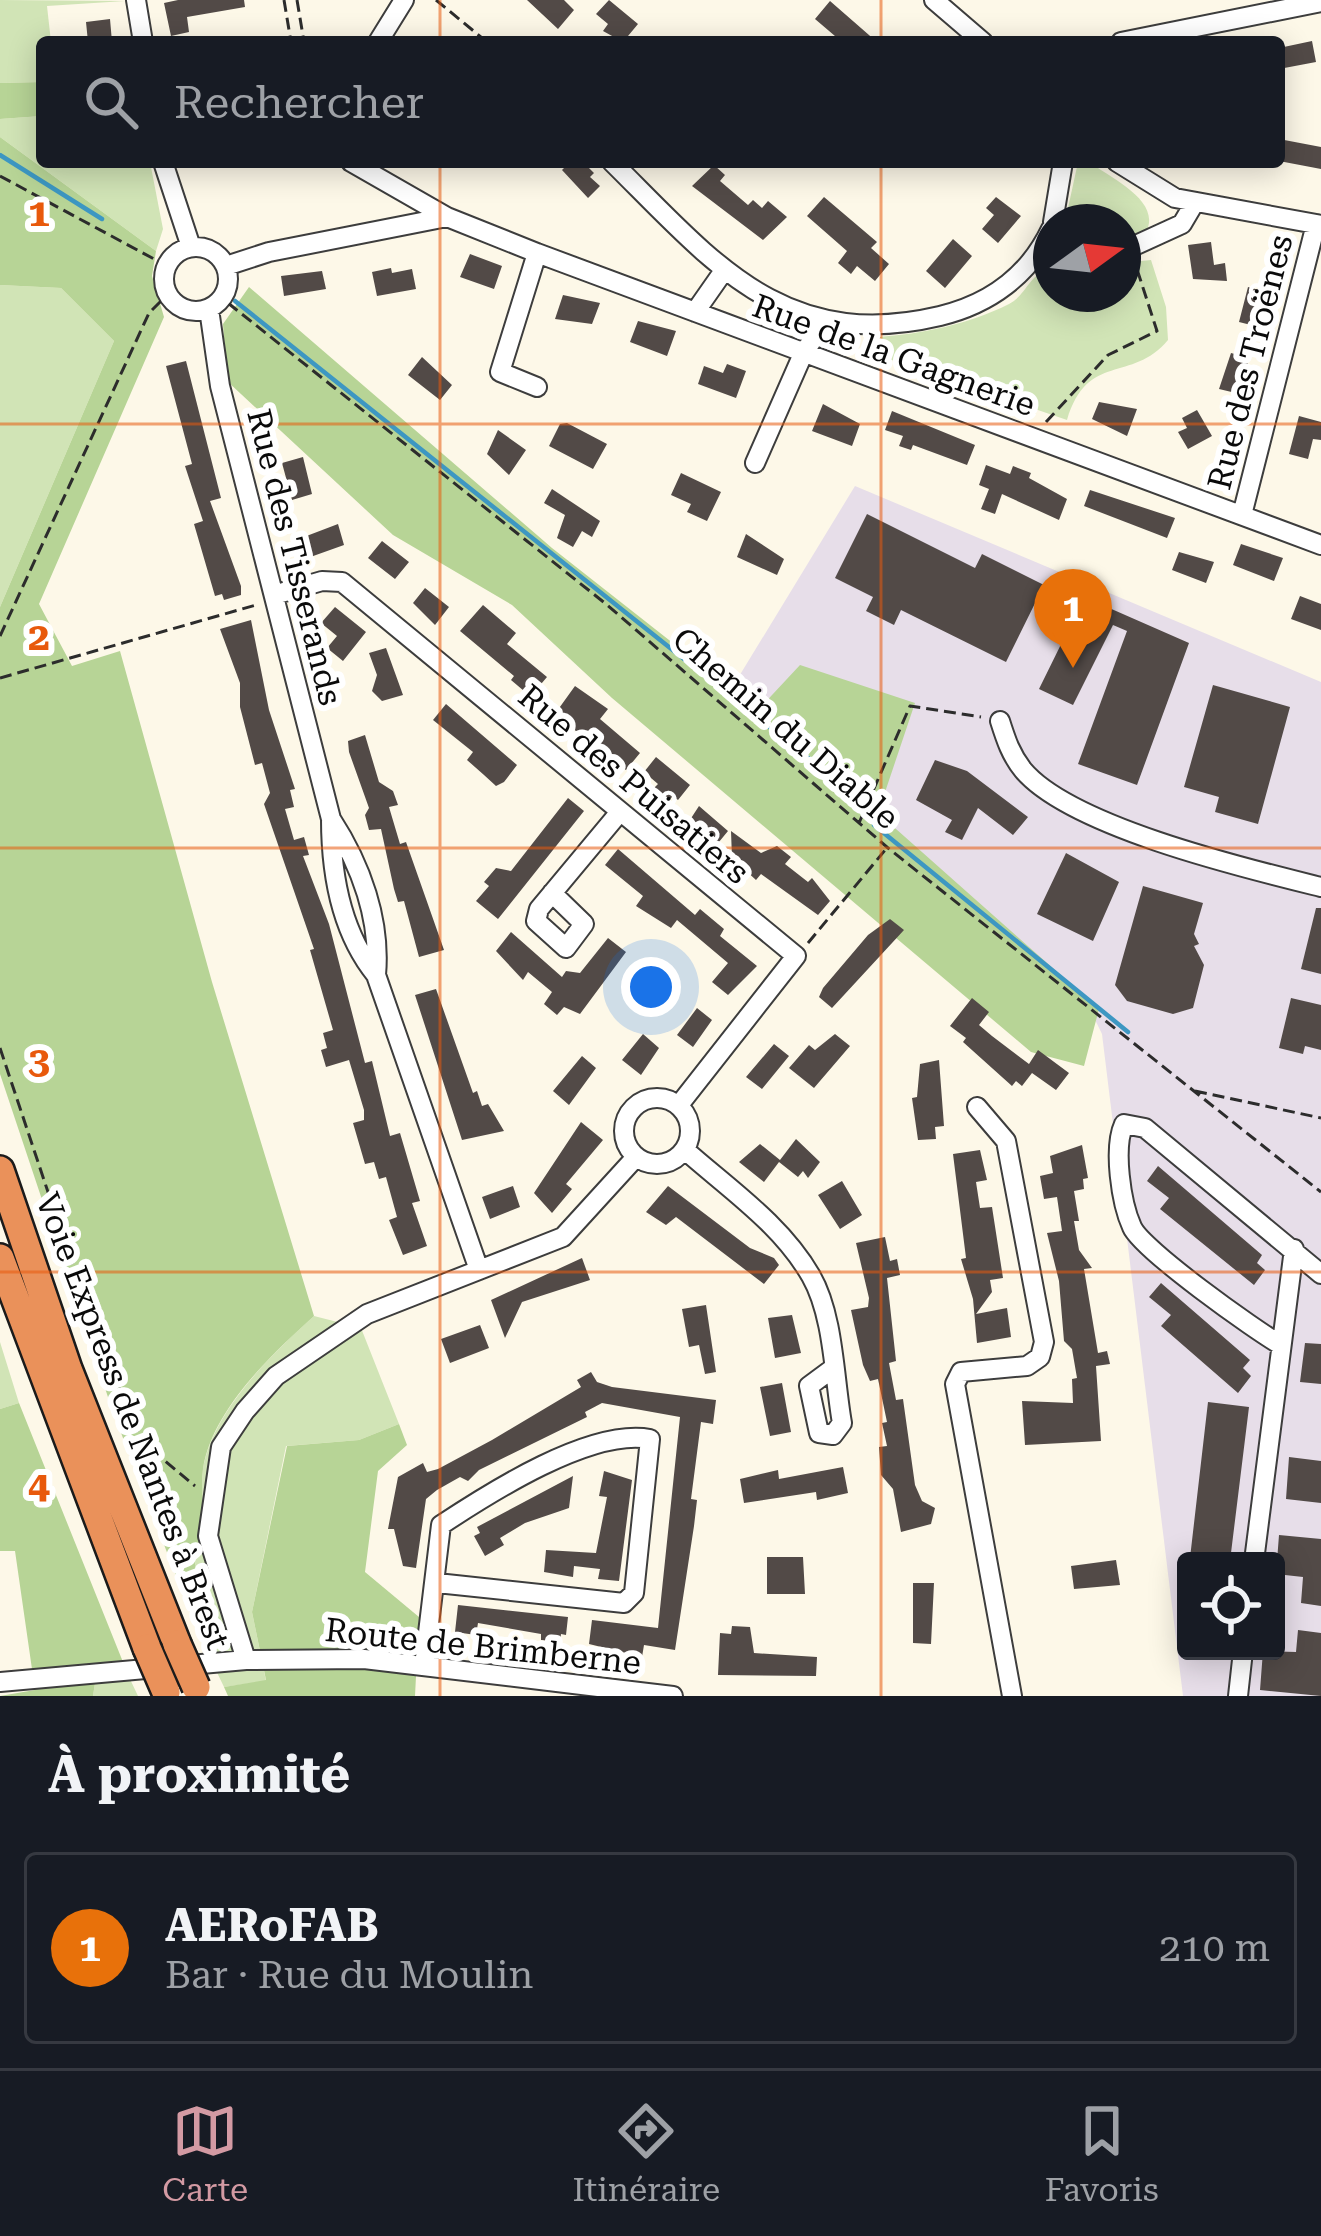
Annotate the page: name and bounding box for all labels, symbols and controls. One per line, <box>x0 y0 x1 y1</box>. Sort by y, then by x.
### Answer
search box <box>36 36 1285 168</box>
icon: search <box>78 69 144 135</box>
text: Rechercher <box>174 76 424 129</box>
text: 1 <box>28 190 50 236</box>
north arrow <box>1033 204 1141 312</box>
street label: Rue des Troënes <box>1199 231 1301 493</box>
street label: Rue de la Gagnerie <box>747 286 1041 424</box>
street label: Rue des Tisserands <box>239 405 351 709</box>
pin: 1 <box>1034 569 1112 668</box>
text: 2 <box>28 614 50 660</box>
street label: Chemin du Diable <box>665 619 907 837</box>
street label: Rue des Puisatiers <box>511 676 757 892</box>
your location <box>621 957 681 1017</box>
text: 3 <box>28 1038 50 1084</box>
street label: Voie Express de Nantes à Brest <box>28 1187 238 1655</box>
text: 4 <box>28 1462 50 1508</box>
map controls <box>1177 1552 1285 1660</box>
button: locate <box>1177 1552 1285 1660</box>
street label: Route de Brimberne <box>323 1610 643 1682</box>
text: À proximité <box>48 1745 350 1804</box>
text: AERoFAB <box>165 1899 379 1952</box>
text: 1 <box>79 1925 101 1971</box>
text: 210 m <box>1159 1925 1270 1971</box>
text: Bar · Rue du Moulin <box>165 1952 534 1998</box>
tab: Carte <box>162 2098 248 2209</box>
tab: Itinéraire <box>573 2098 720 2209</box>
tab: Favoris <box>1045 2098 1159 2209</box>

